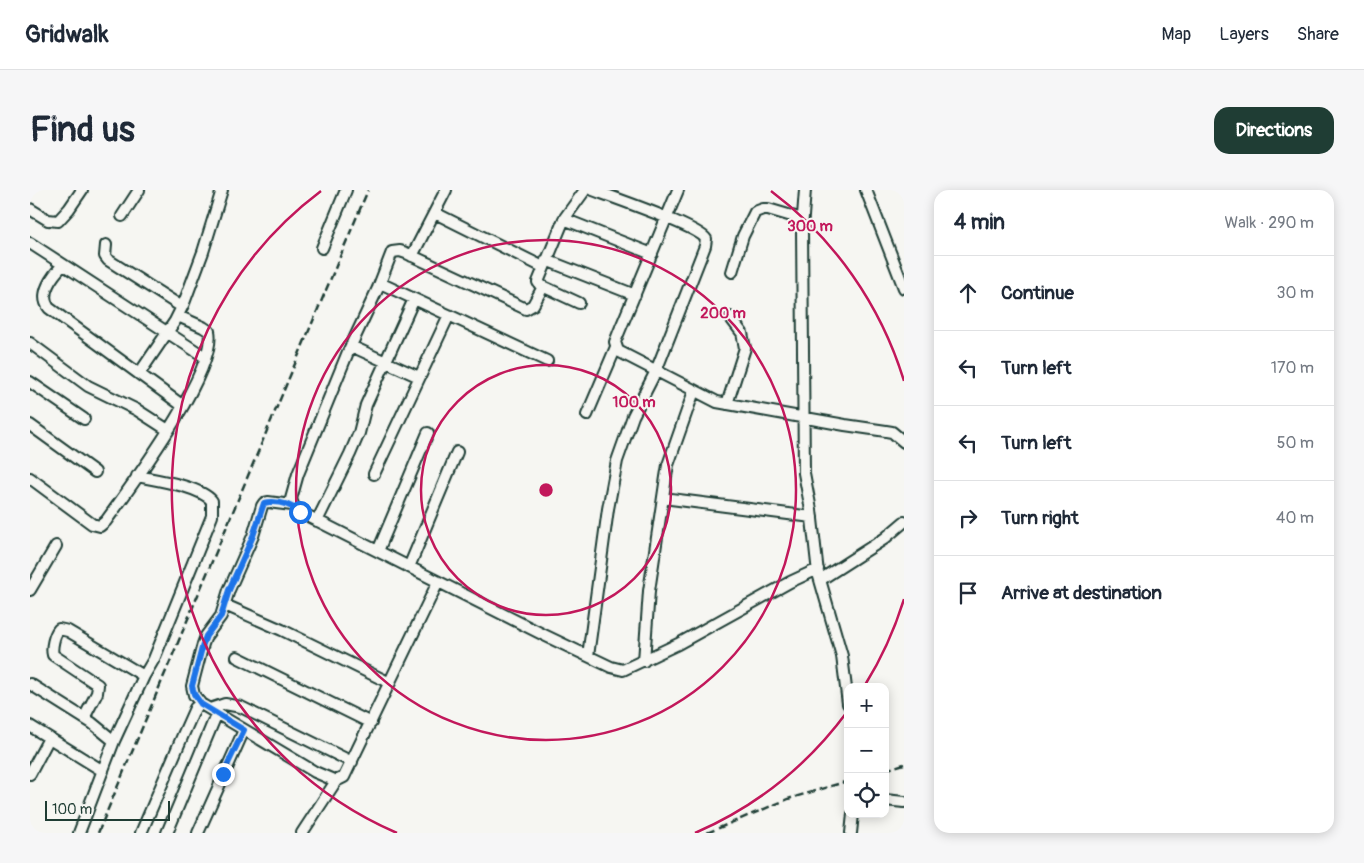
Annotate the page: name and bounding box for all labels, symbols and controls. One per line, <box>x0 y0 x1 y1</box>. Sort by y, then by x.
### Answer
text: Gridwalk <box>25 20 109 49</box>
text: Map <box>1162 23 1191 46</box>
text: Layers <box>1219 23 1269 46</box>
text: Share <box>1297 23 1339 46</box>
button: Directions <box>1214 107 1334 154</box>
text: Find us <box>30 108 135 152</box>
text: 4 min <box>954 209 1005 236</box>
text: Walk · 290 m <box>1225 213 1314 233</box>
text: 300 m <box>787 217 833 236</box>
icon: ahead <box>954 279 982 307</box>
text: Continue <box>1001 281 1074 305</box>
text: 30 m <box>1276 283 1314 303</box>
text: 200 m <box>700 304 746 323</box>
icon: left <box>954 354 982 382</box>
text: Turn left <box>1001 356 1071 380</box>
text: 170 m <box>1271 358 1314 378</box>
text: 100 m <box>613 393 655 412</box>
icon: left <box>954 429 982 457</box>
text: Turn left <box>1001 431 1071 455</box>
text: 50 m <box>1277 433 1314 453</box>
centre of rings <box>537 481 555 499</box>
route start <box>289 501 312 524</box>
icon: right <box>954 504 982 532</box>
text: Turn right <box>1001 506 1079 530</box>
text: 40 m <box>1276 508 1314 528</box>
icon: arrive <box>954 579 982 607</box>
text: Arrive at destination <box>1001 581 1162 605</box>
map controls <box>844 683 889 818</box>
button: + <box>844 683 889 728</box>
button: − <box>844 728 889 773</box>
route end <box>212 763 235 786</box>
button: locate <box>844 773 889 818</box>
scale bar <box>45 798 170 821</box>
text: 100 m <box>52 801 92 818</box>

